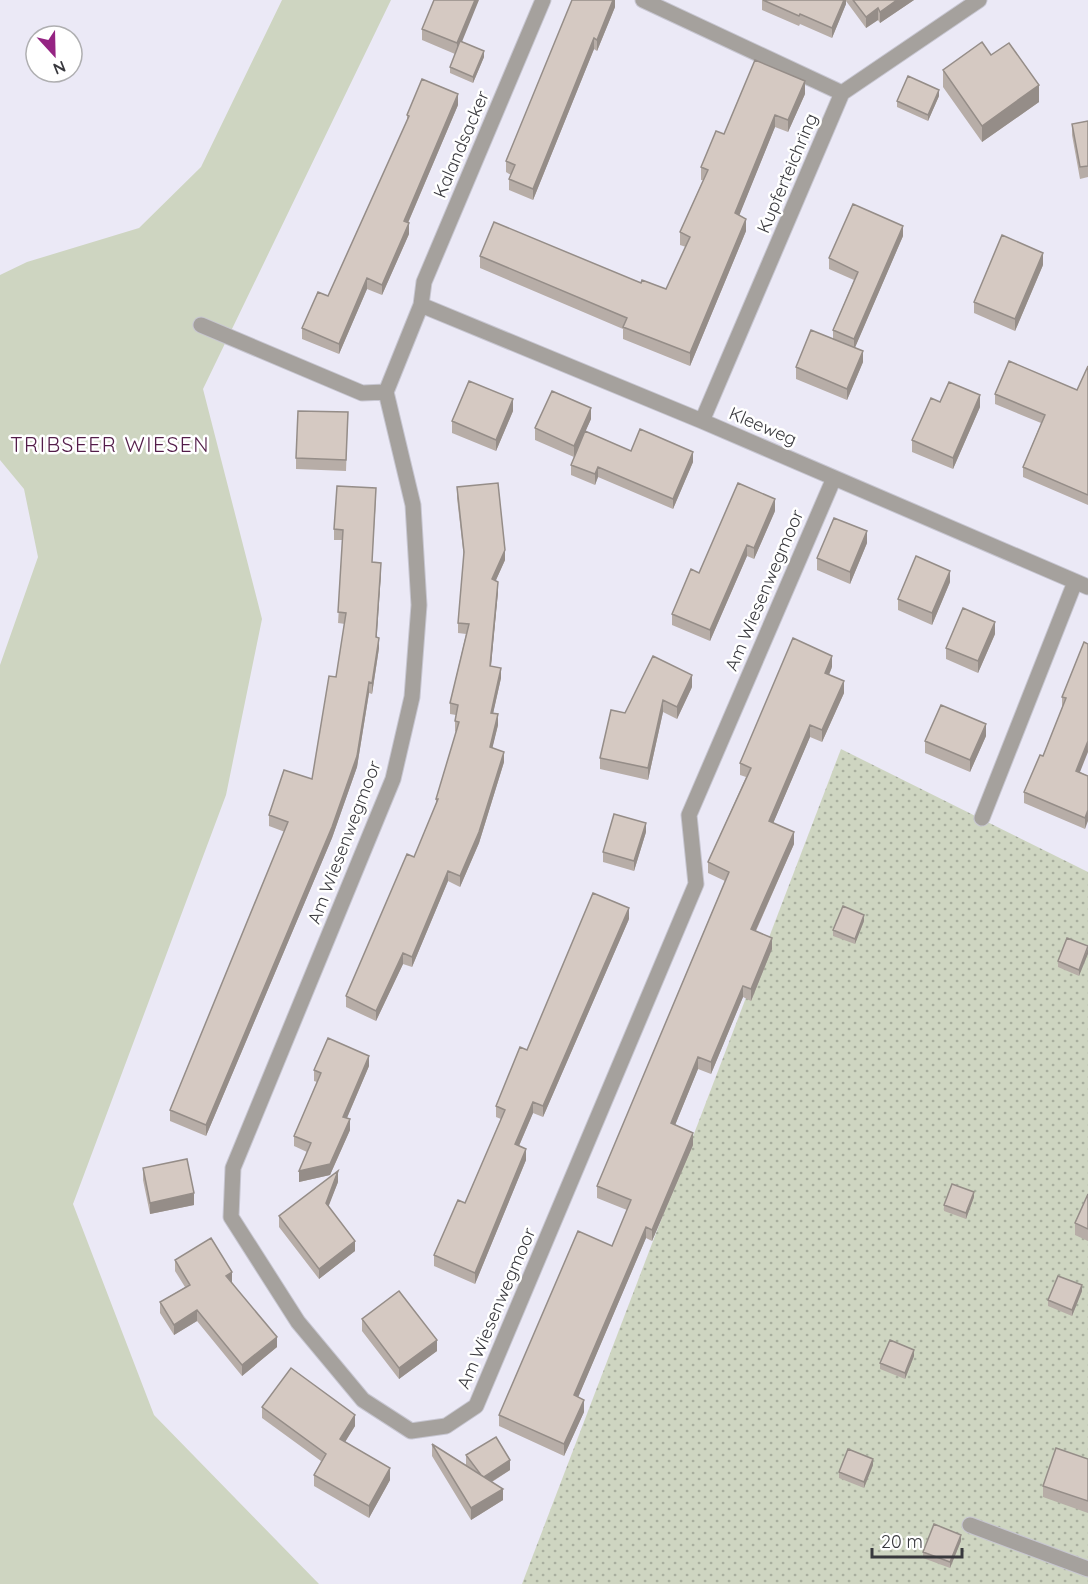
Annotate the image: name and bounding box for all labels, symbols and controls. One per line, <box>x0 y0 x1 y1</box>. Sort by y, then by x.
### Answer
north arrow <box>24 24 84 84</box>
text: N <box>50 56 69 79</box>
street label: Kalandsacker <box>428 87 494 201</box>
street label: Kupferteichring <box>751 110 823 236</box>
street label: Kleeweg <box>726 401 800 451</box>
district label: TRIBSEER WIESEN <box>10 431 210 457</box>
street label: Am Wiesenwegmoor <box>720 506 808 674</box>
street label: Am Wiesenwegmoor <box>302 757 386 927</box>
street label: Am Wiesenwegmoor <box>452 1224 540 1392</box>
scale bar <box>872 1521 962 1559</box>
text: 20 m <box>881 1530 923 1553</box>

